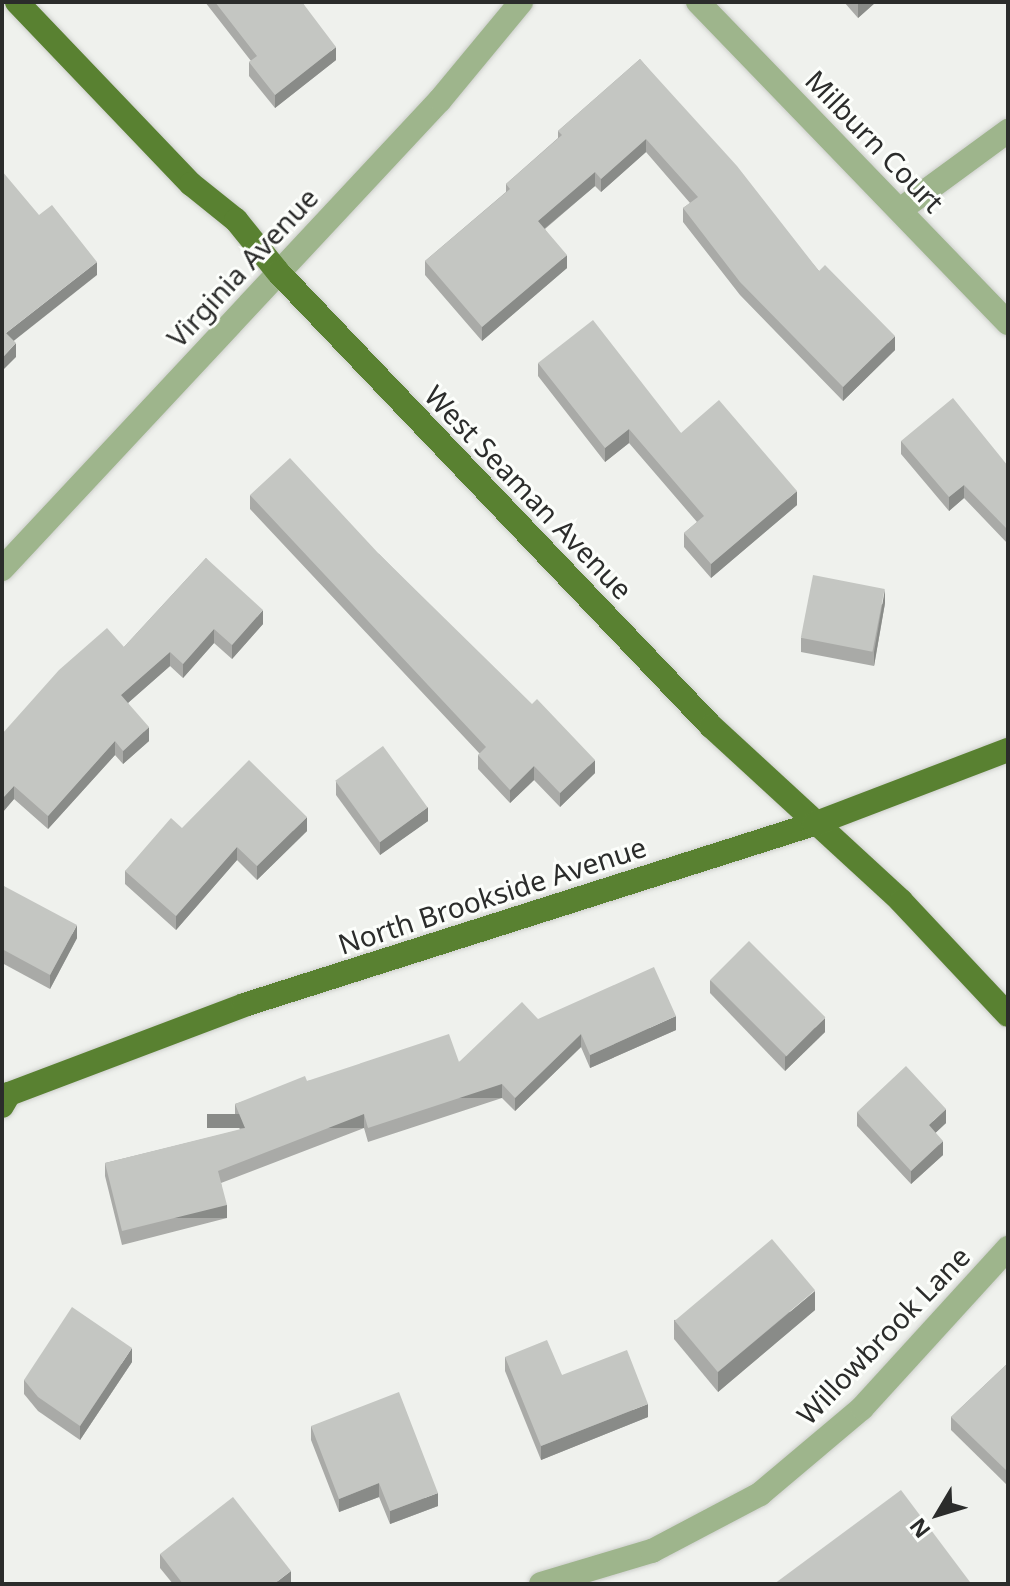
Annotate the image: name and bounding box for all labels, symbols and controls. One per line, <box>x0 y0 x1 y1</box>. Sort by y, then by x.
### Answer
street label: Milburn Court <box>799 63 951 219</box>
street label: Virginia Avenue <box>160 180 324 354</box>
street label: West Seaman Avenue <box>418 378 640 606</box>
street label: North Brookside Avenue <box>334 829 650 961</box>
street label: Willowbrook Lane <box>790 1239 976 1431</box>
north arrow <box>898 1474 978 1554</box>
text: N <box>902 1512 936 1545</box>

